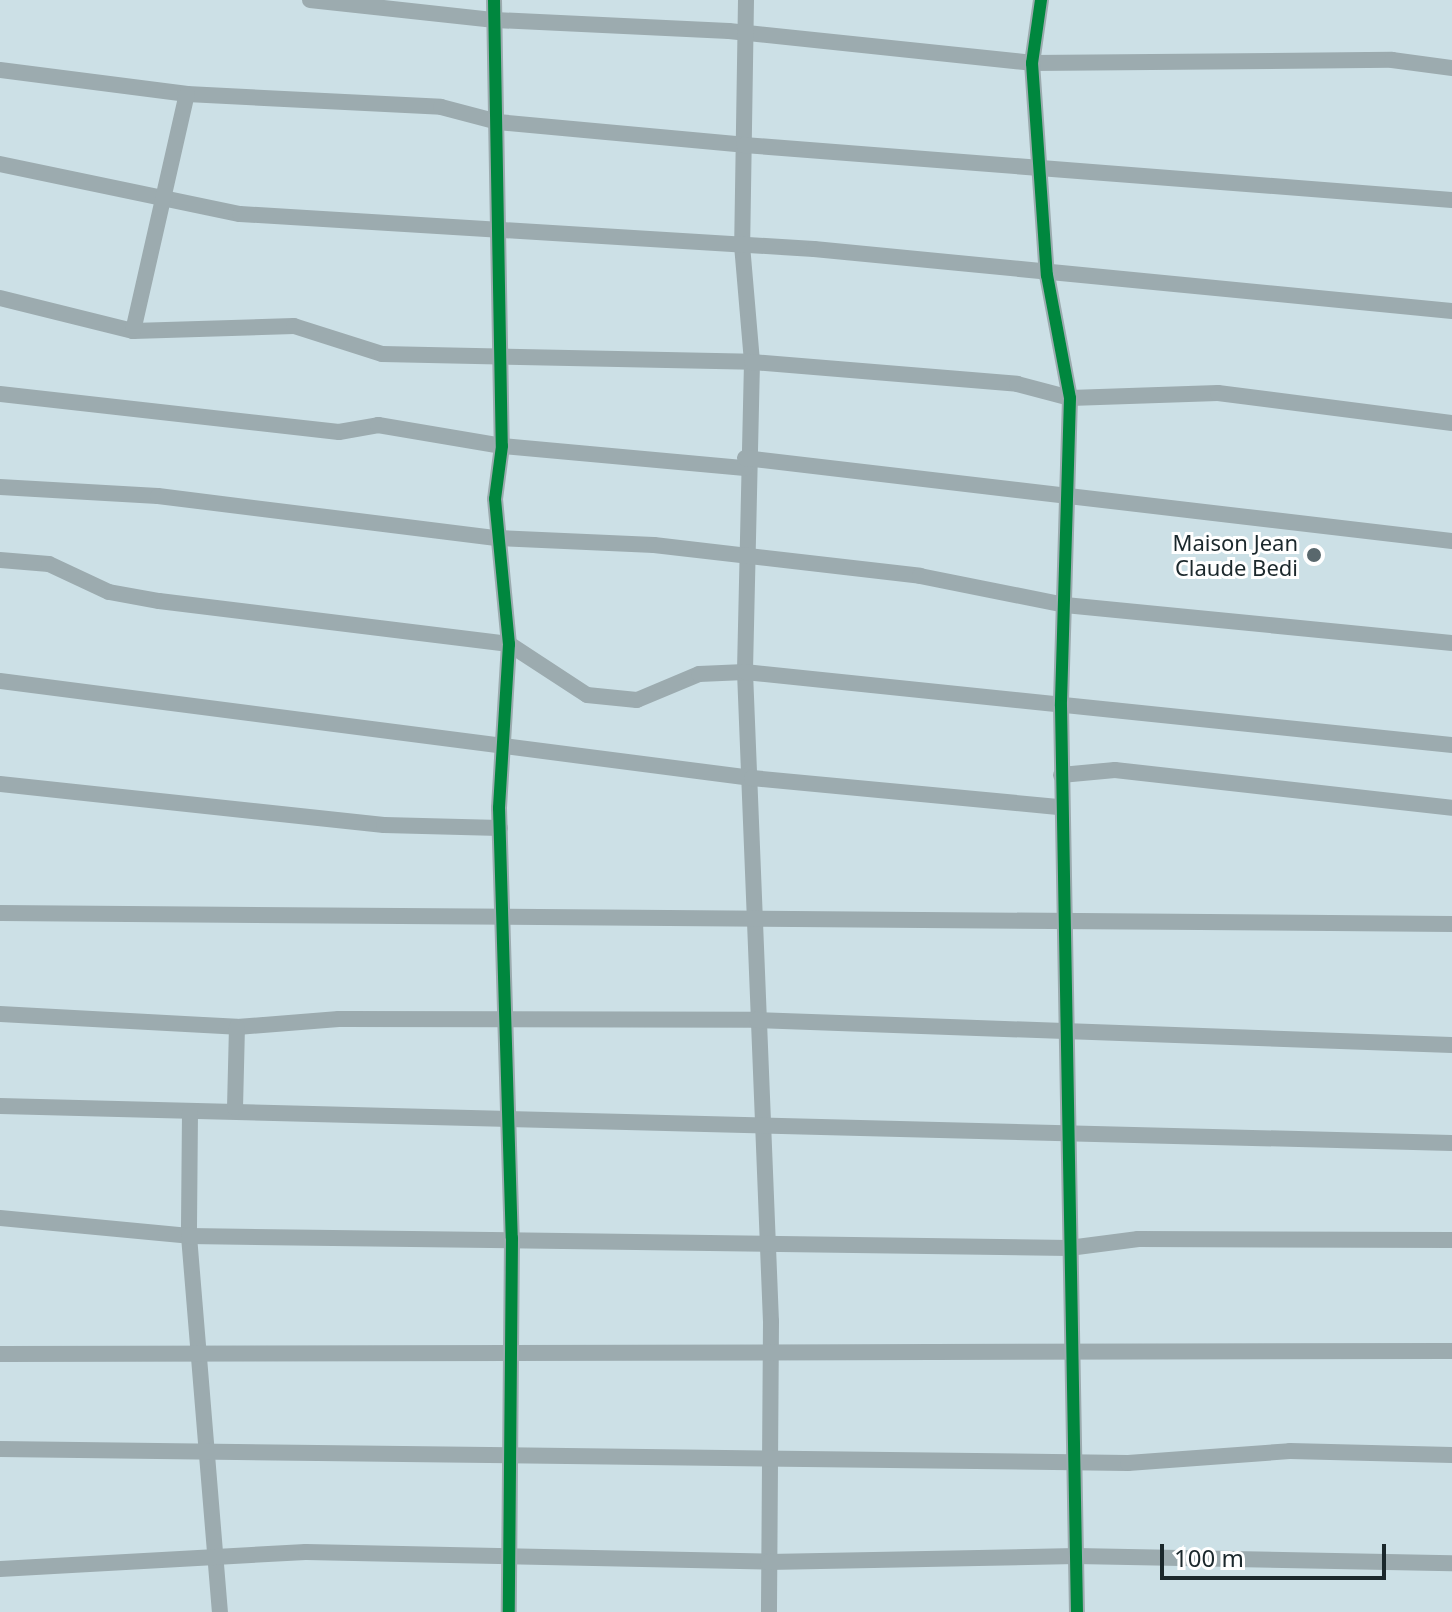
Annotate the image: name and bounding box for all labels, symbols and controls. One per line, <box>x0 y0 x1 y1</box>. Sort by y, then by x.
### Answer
place label: Maison Jean Claude Bedi <box>1173 529 1298 580</box>
marker: Maison Jean Claude Bedi <box>1305 546 1323 564</box>
scale bar <box>1164 1528 1390 1578</box>
text: 100 m <box>1174 1541 1244 1574</box>

